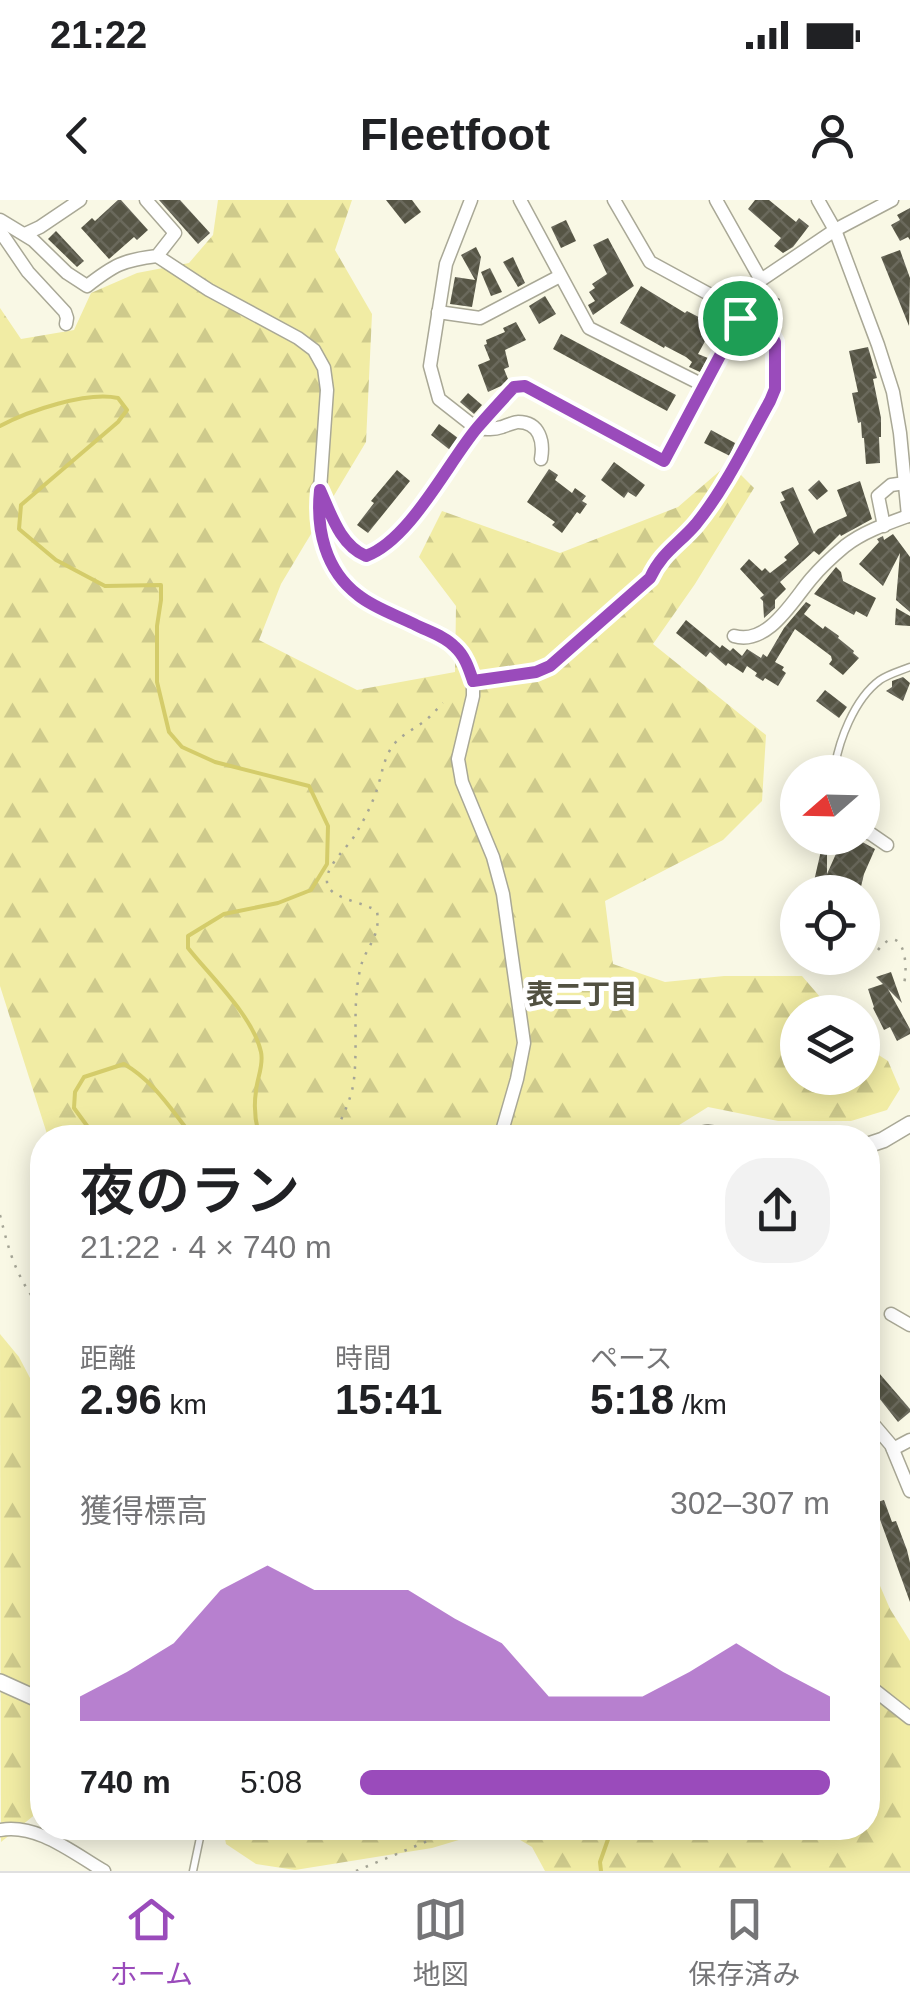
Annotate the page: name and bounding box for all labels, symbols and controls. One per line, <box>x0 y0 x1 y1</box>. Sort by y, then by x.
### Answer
text: 21:22 <box>50 14 147 56</box>
icon: back <box>50 108 105 163</box>
icon: person <box>805 108 860 163</box>
text: Fleetfoot <box>360 109 550 160</box>
pin <box>698 276 783 361</box>
icon: arrive <box>713 291 768 346</box>
north arrow <box>780 755 880 855</box>
map controls <box>780 755 880 1095</box>
button: locate <box>780 875 880 975</box>
district label: 表二丁目 <box>526 979 638 1010</box>
button: layers <box>780 995 880 1095</box>
button: share <box>725 1158 830 1263</box>
text: 夜のラン <box>80 1160 300 1222</box>
text: 21:22 · 4 × 740 m <box>80 1229 332 1265</box>
text: 距離 <box>80 1343 136 1374</box>
text: 時間 <box>335 1343 391 1374</box>
text: ペース <box>590 1343 673 1374</box>
text: 2.96 <box>80 1376 162 1423</box>
text: 15:41 <box>335 1376 442 1423</box>
text: 5:18 <box>590 1376 674 1423</box>
text: km <box>162 1389 207 1420</box>
text: /km <box>674 1389 727 1420</box>
text: 302–307 m <box>670 1485 830 1521</box>
text: 獲得標高 <box>80 1493 208 1529</box>
text: 740 m <box>80 1764 171 1800</box>
text: 5:08 <box>240 1764 302 1800</box>
tab: ホーム <box>110 1892 193 1992</box>
tab: 地図 <box>413 1892 469 1992</box>
tab: 保存済み <box>688 1892 800 1992</box>

